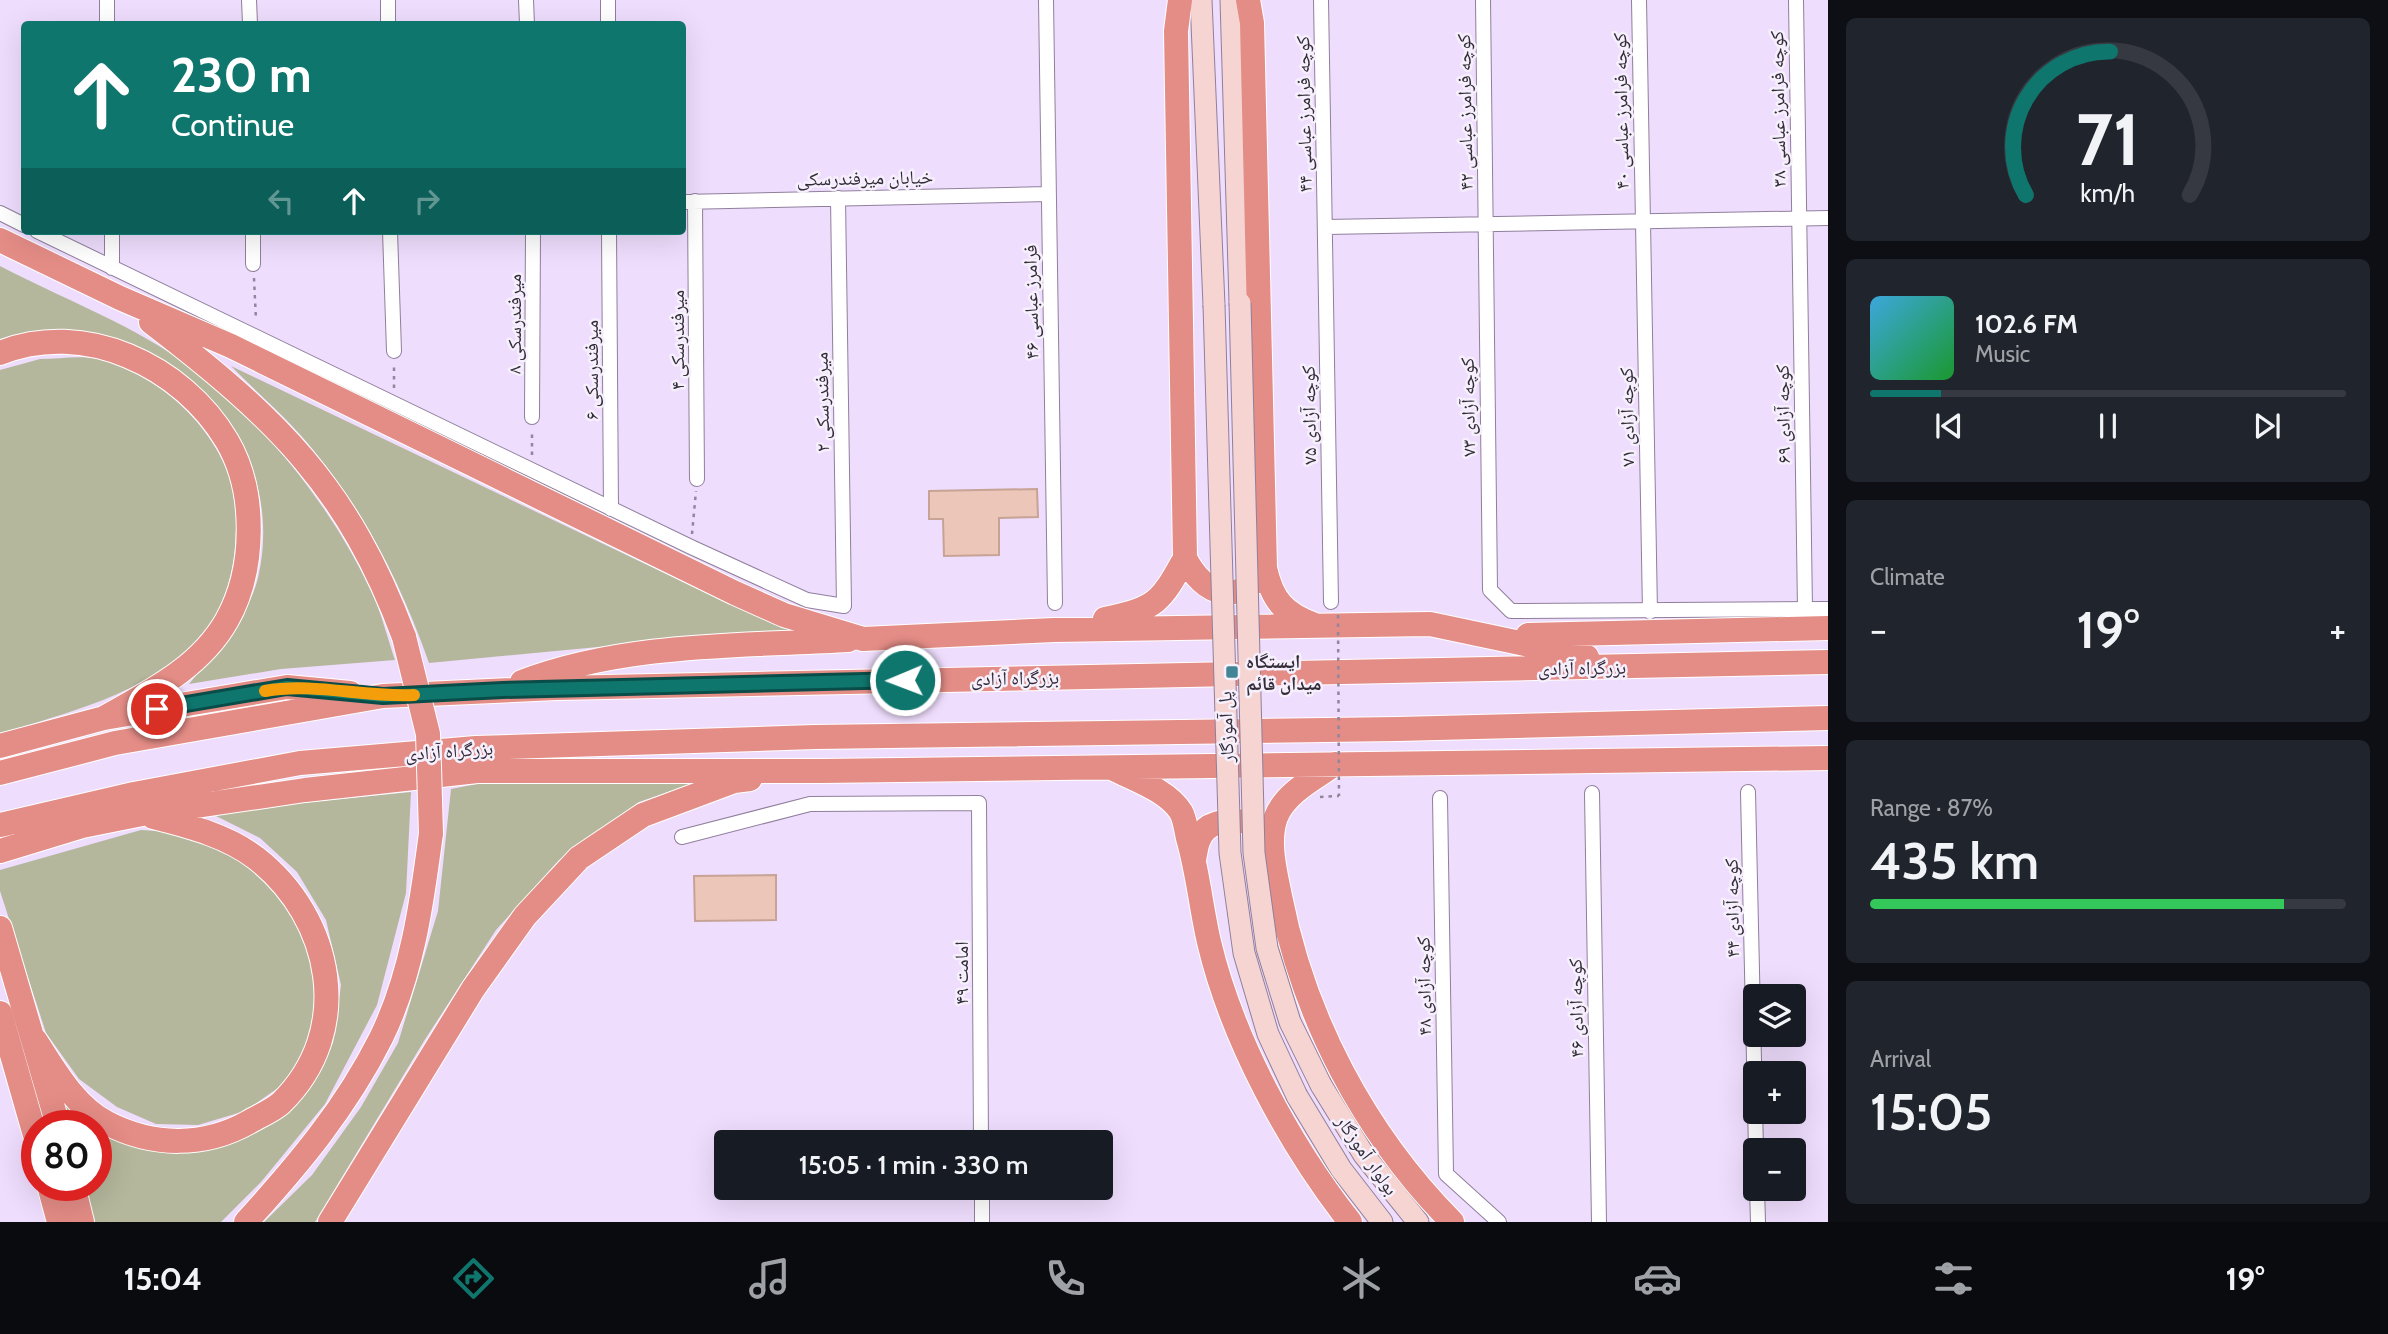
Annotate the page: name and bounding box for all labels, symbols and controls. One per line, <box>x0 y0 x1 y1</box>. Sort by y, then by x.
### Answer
street label: کوچه فرامرز عباسی ۳۸ <box>1765 30 1791 188</box>
street label: کوچه فرامرز عباسی ۴۰ <box>1608 32 1634 190</box>
street label: کوچه فرامرز عباسی ۴۲ <box>1452 33 1478 191</box>
street label: کوچه فرامرز عباسی ۴۴ <box>1291 35 1317 193</box>
text: 230 m <box>171 45 312 104</box>
icon: ahead <box>56 49 147 140</box>
text: 71 <box>2076 96 2140 184</box>
text: Continue <box>171 105 294 144</box>
street label: خیابان میرفندرسکی <box>797 165 933 191</box>
text: km/h <box>2081 178 2135 208</box>
icon: left <box>262 182 300 220</box>
icon: ahead <box>335 182 373 220</box>
icon: right <box>408 182 446 220</box>
street label: فرامرز عباسی ۴۶ <box>1018 244 1044 360</box>
street label: میرفندرسکی ۸ <box>503 274 526 374</box>
street label: میرفندرسکی ۴ <box>666 290 689 390</box>
text: 102.6 FM <box>1975 308 2078 340</box>
street label: میرفندرسکی ۶ <box>580 320 603 420</box>
text: Music <box>1975 340 2030 368</box>
street label: میرفندرسکی ۲ <box>810 352 834 452</box>
street label: کوچه آزادی ۷۳ <box>1456 357 1480 457</box>
street label: کوچه آزادی ۶۹ <box>1771 364 1795 464</box>
street label: کوچه آزادی ۷۵ <box>1297 365 1321 465</box>
street label: کوچه آزادی ۷۱ <box>1615 367 1639 467</box>
icon: previous <box>1930 407 1968 445</box>
icon: pause <box>2089 407 2127 445</box>
icon: next <box>2248 407 2286 445</box>
text: Climate <box>1870 563 1945 591</box>
text: 19° <box>2077 598 2139 661</box>
text: − <box>1870 606 1887 653</box>
text: + <box>2329 606 2346 653</box>
position arrow <box>868 643 942 717</box>
place label: ایستگاه میدان قائم <box>1246 650 1322 696</box>
street label: بزرگراه آزادی <box>1538 656 1626 680</box>
marker: ایستگاه میدان قائم <box>1224 664 1240 680</box>
street label: بزرگراه آزادی <box>971 666 1059 690</box>
pin <box>127 679 187 739</box>
icon: arrive <box>138 690 176 728</box>
street label: پل آموزگار <box>1213 691 1239 764</box>
street label: بزرگراه آزادی <box>404 736 494 766</box>
text: Range · 87% <box>1870 794 1993 822</box>
text: 435 km <box>1870 829 2039 892</box>
street label: کوچه آزادی ۴۴ <box>1720 858 1744 958</box>
street label: کوچه آزادی ۴۸ <box>1412 936 1436 1036</box>
street label: امامت ۴۹ <box>950 941 973 1005</box>
street label: کوچه آزادی ۴۶ <box>1564 958 1588 1058</box>
map controls <box>1743 984 1806 1201</box>
button: layers <box>1743 984 1806 1047</box>
text: Arrival <box>1870 1045 1931 1073</box>
button: + <box>1743 1061 1806 1124</box>
text: 15:05 <box>1870 1080 1992 1143</box>
speed limit sign: 80 <box>21 1110 112 1201</box>
street label: بولوار آموزگار <box>1330 1110 1403 1200</box>
button: − <box>1743 1138 1806 1201</box>
text: 15:05 · 1 min · 330 m <box>799 1149 1028 1181</box>
icon: directions <box>449 1254 498 1303</box>
icon: music <box>745 1254 794 1303</box>
icon: phone <box>1041 1254 1090 1303</box>
icon: climate <box>1337 1254 1386 1303</box>
icon: car <box>1633 1254 1682 1303</box>
icon: filters <box>1929 1254 1978 1303</box>
text: 15:04 <box>124 1259 202 1298</box>
text: 19° <box>2225 1259 2264 1298</box>

